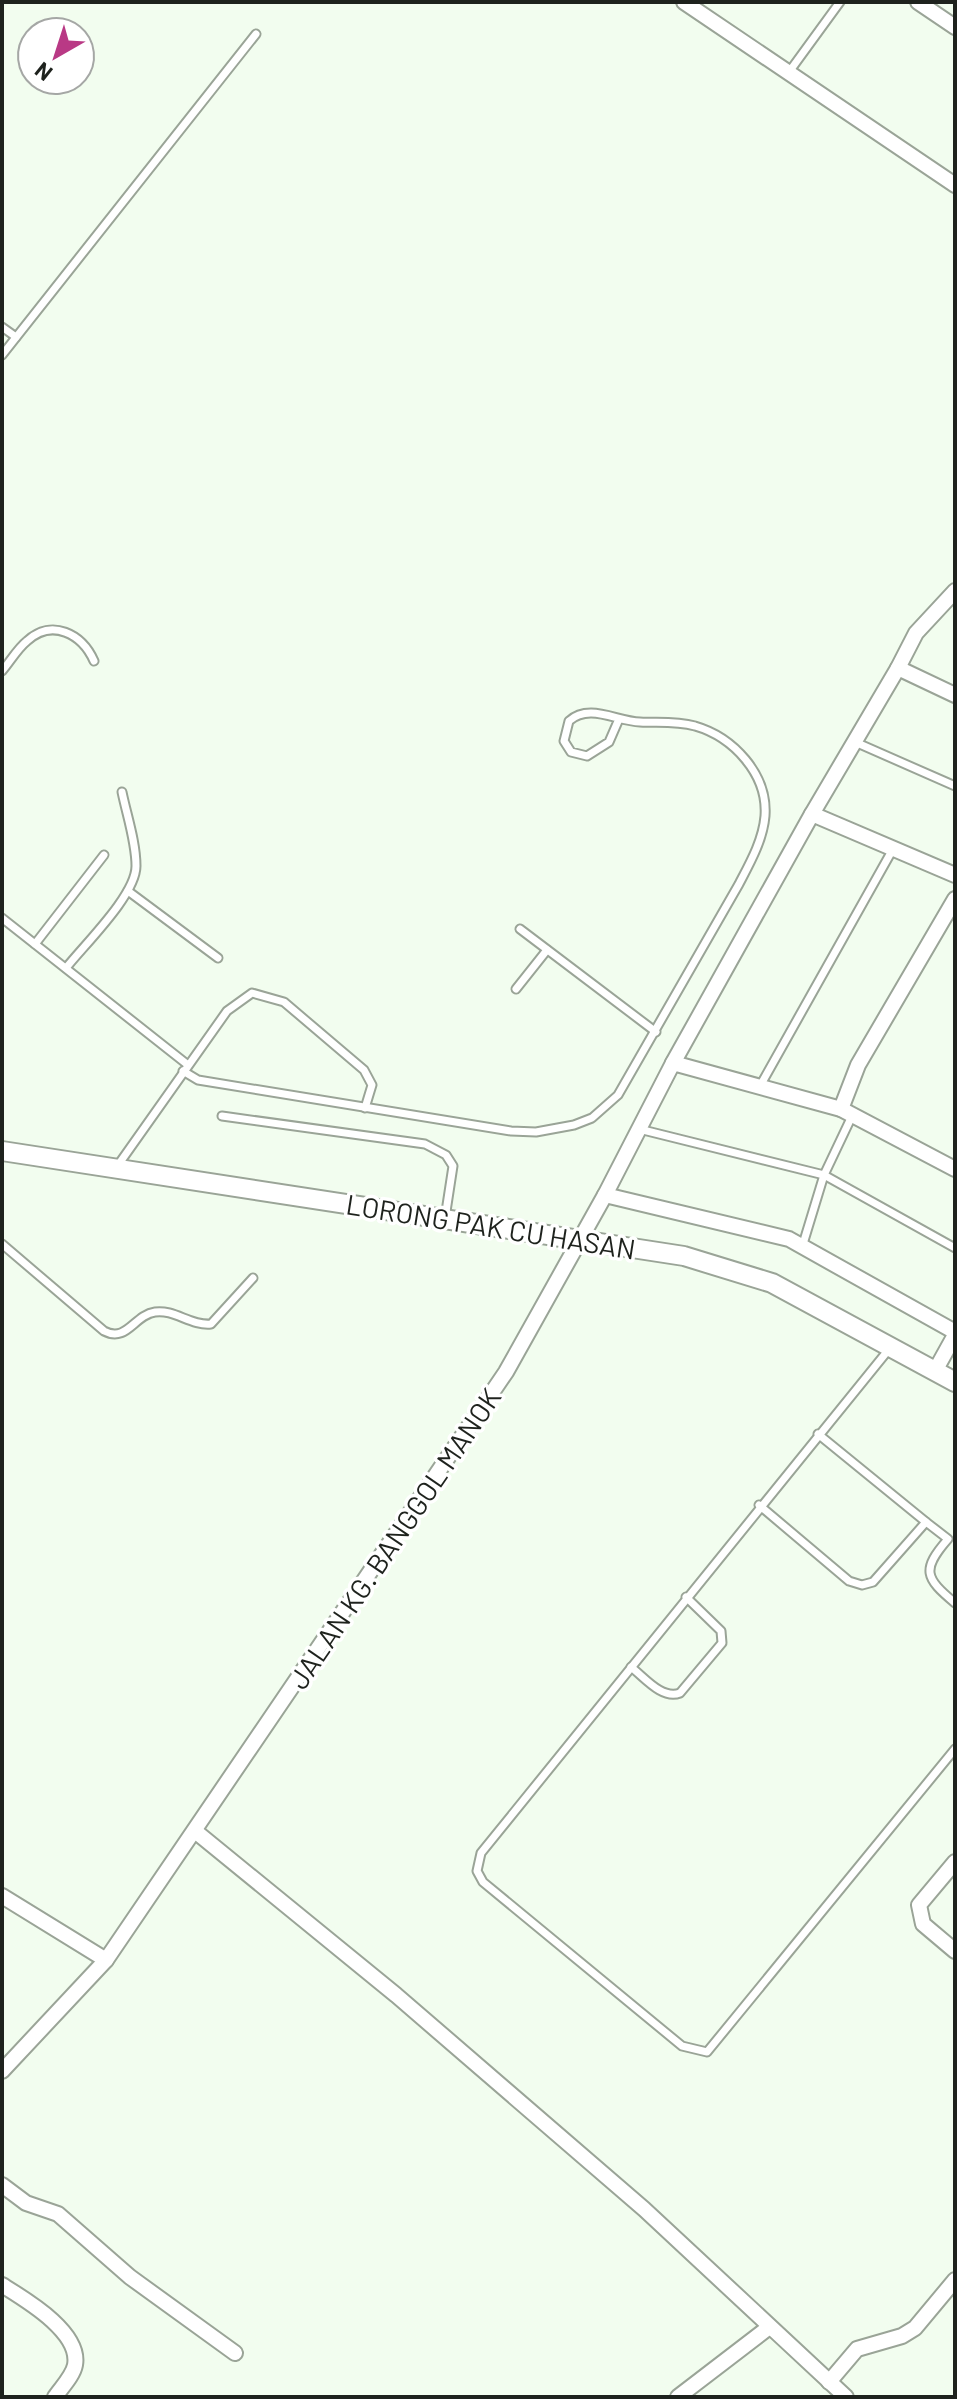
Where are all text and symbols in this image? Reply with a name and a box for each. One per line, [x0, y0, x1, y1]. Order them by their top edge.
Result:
north arrow [16, 16, 96, 96]
text: N [29, 58, 57, 87]
street label: LORONG PAK CU HASAN [344, 1186, 638, 1266]
street label: JALAN KG. BANGGOL MANOK [281, 1381, 507, 1695]

